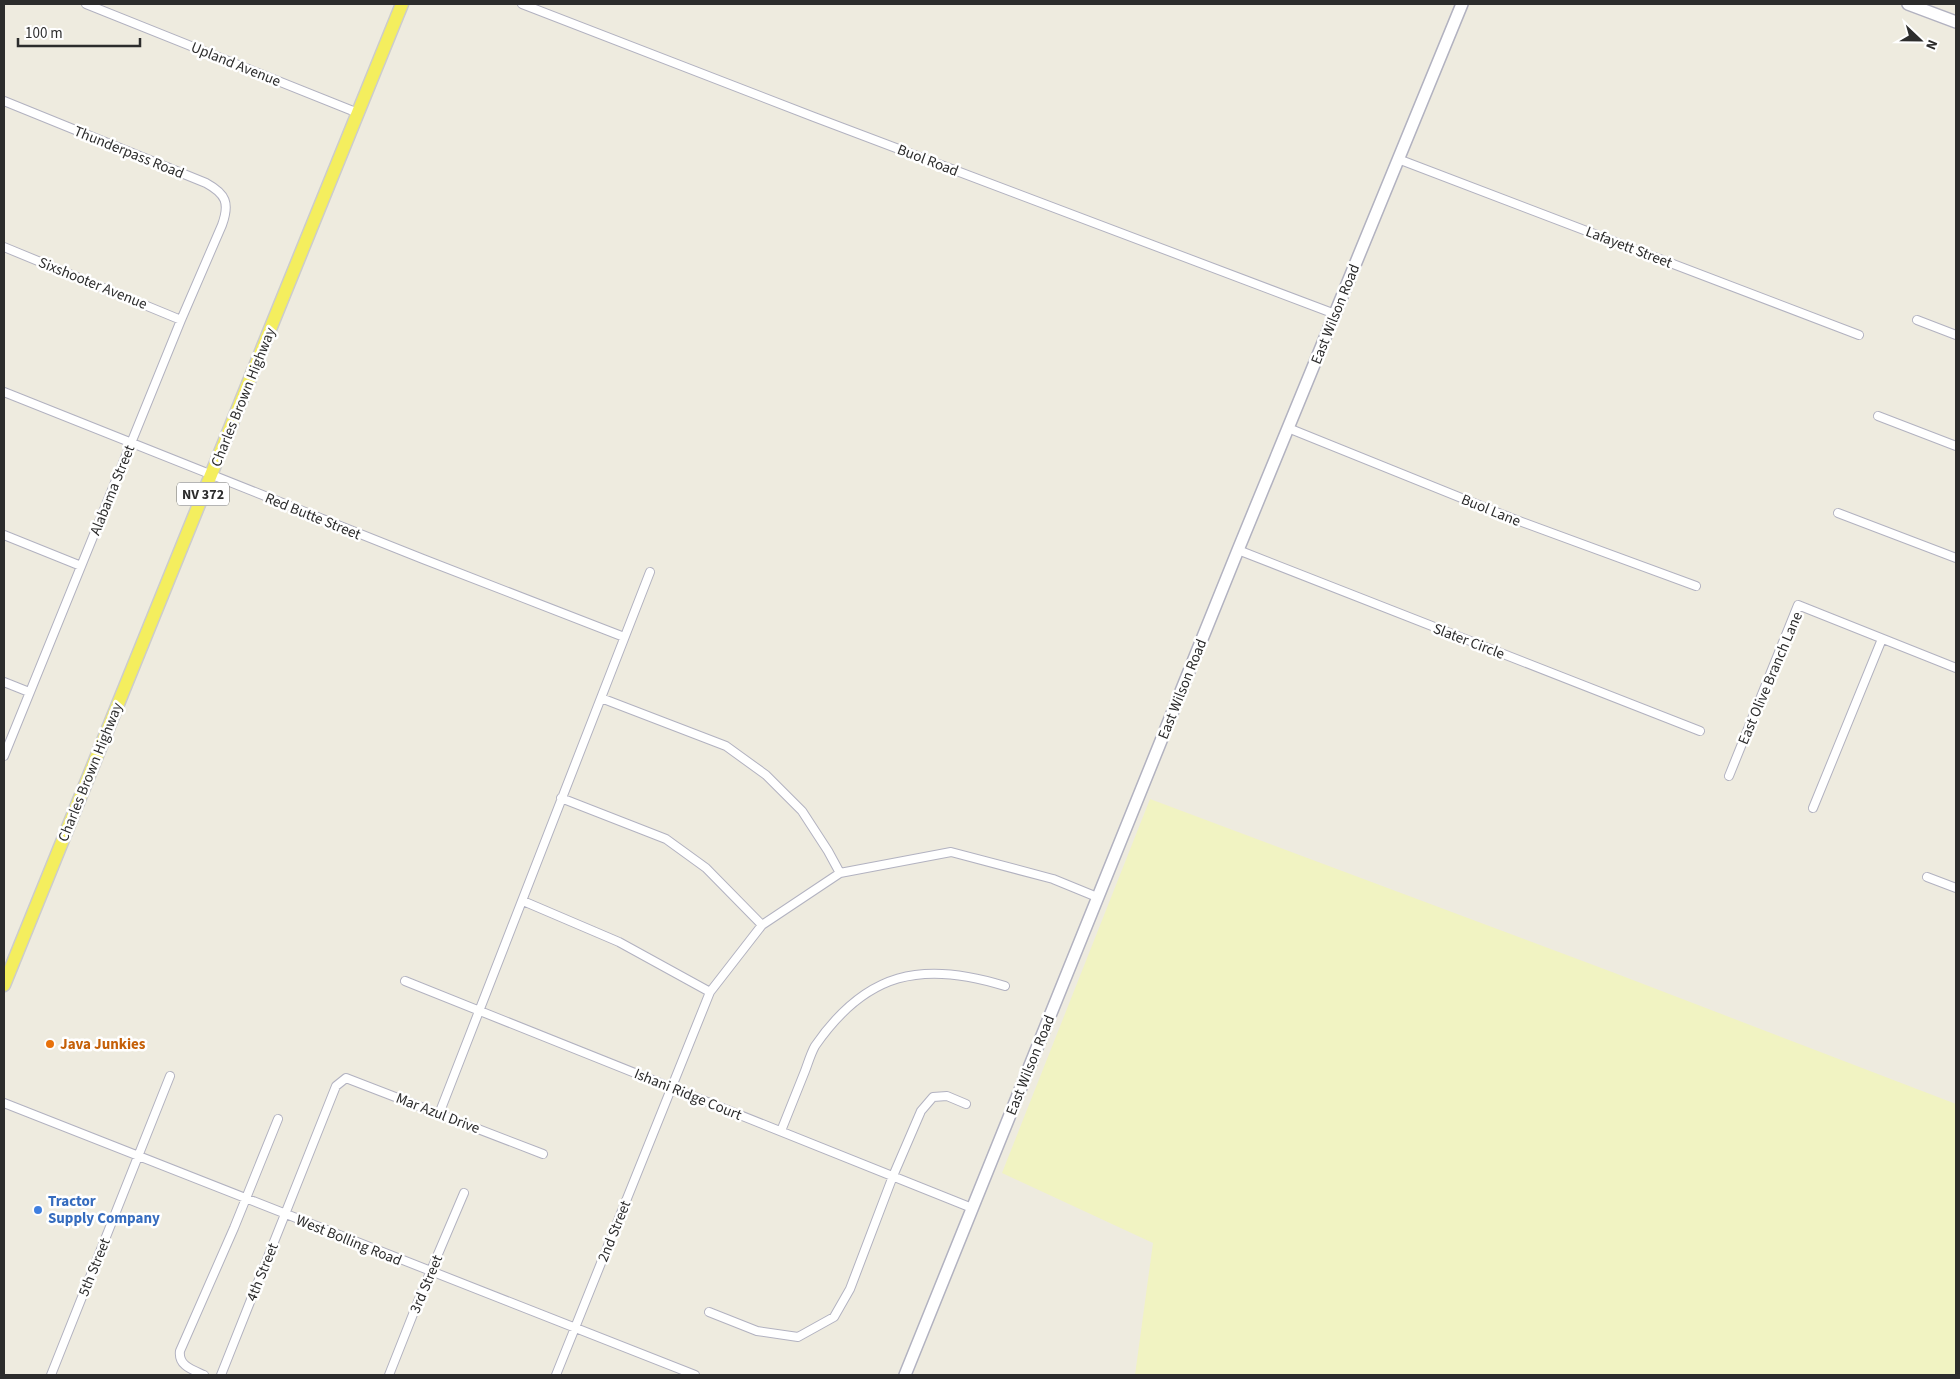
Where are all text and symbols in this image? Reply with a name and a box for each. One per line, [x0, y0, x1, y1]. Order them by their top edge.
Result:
scale bar [18, 15, 140, 47]
north arrow [1895, 15, 1945, 65]
text: 100 m [25, 23, 63, 44]
text: N [1920, 36, 1942, 53]
street label: Upland Avenue [188, 37, 284, 92]
street label: Thunderpass Road [71, 121, 187, 184]
street label: Buol Road [894, 139, 962, 182]
street label: Lafayett Street [1583, 221, 1675, 274]
street label: Sixshooter Avenue [35, 252, 150, 315]
street label: East Wilson Road [1306, 261, 1365, 368]
street label: Charles Brown Highway [206, 324, 281, 470]
street label: Alabama Street [85, 442, 140, 539]
road number: NV 372 [177, 482, 229, 506]
street label: Red Butte Street [262, 488, 364, 545]
street label: Buol Lane [1458, 489, 1524, 532]
street label: East Olive Branch Lane [1733, 609, 1808, 748]
street label: Slater Circle [1430, 618, 1508, 665]
street label: East Wilson Road [1153, 636, 1212, 743]
street label: Charles Brown Highway [53, 699, 128, 845]
street label: East Wilson Road [1001, 1012, 1060, 1119]
place label: Java Junkies [60, 1034, 146, 1055]
marker: Java Junkies [44, 1038, 56, 1050]
street label: Ishani Ridge Court [631, 1063, 745, 1126]
street label: Mar Azul Drive [393, 1088, 483, 1139]
place label: Tractor Supply Company [48, 1191, 160, 1229]
street label: 2nd Street [593, 1197, 636, 1265]
marker: Tractor Supply Company [32, 1204, 44, 1216]
street label: West Bolling Road [293, 1210, 405, 1271]
street label: 5th Street [73, 1235, 116, 1300]
street label: 4th Street [241, 1240, 284, 1305]
street label: 3rd Street [405, 1252, 448, 1317]

